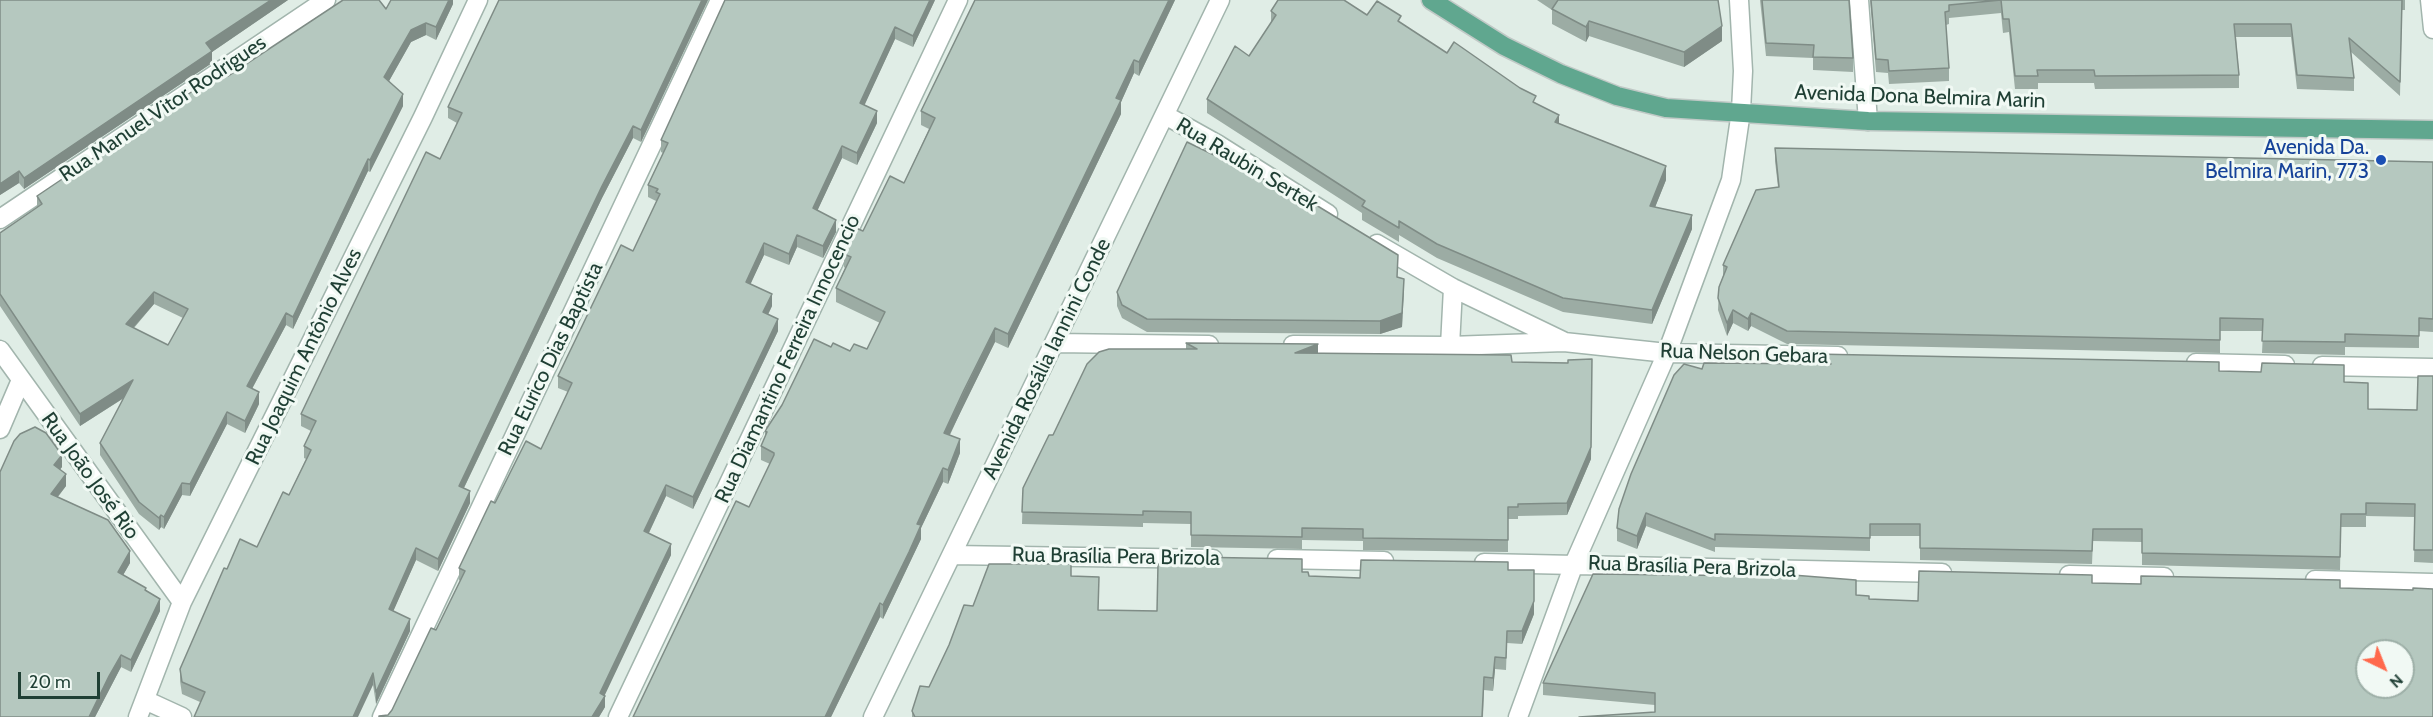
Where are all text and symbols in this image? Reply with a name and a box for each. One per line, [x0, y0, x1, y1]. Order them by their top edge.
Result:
street label: Rua Manuel Vitor Rodrigues [55, 30, 271, 188]
street label: Avenida Dona Belmira Marin [1794, 80, 2046, 114]
street label: Rua Raubin Sertek [1171, 113, 1323, 217]
place label: Avenida Da. Belmira Marin, 773 [2205, 135, 2369, 185]
marker: Avenida Da. Belmira Marin, 773 [2374, 153, 2388, 167]
street label: Rua Diamantino Ferreira Innocencio [710, 211, 866, 507]
street label: Avenida Rosália Iannini Conde [978, 234, 1116, 484]
street label: Rua Joaquim Antônio Alves [241, 245, 367, 469]
street label: Rua Eurico Dias Baptista [493, 258, 609, 460]
street label: Rua Nelson Gebara [1660, 338, 1828, 370]
street label: Rua João José Rio [36, 408, 144, 544]
street label: Rua Brasília Pera Brizola [1012, 543, 1220, 571]
street label: Rua Brasília Pera Brizola [1588, 551, 1796, 583]
north arrow [2355, 639, 2415, 699]
scale bar [21, 660, 104, 698]
text: N [2386, 670, 2407, 692]
text: 20 m [29, 671, 71, 693]

